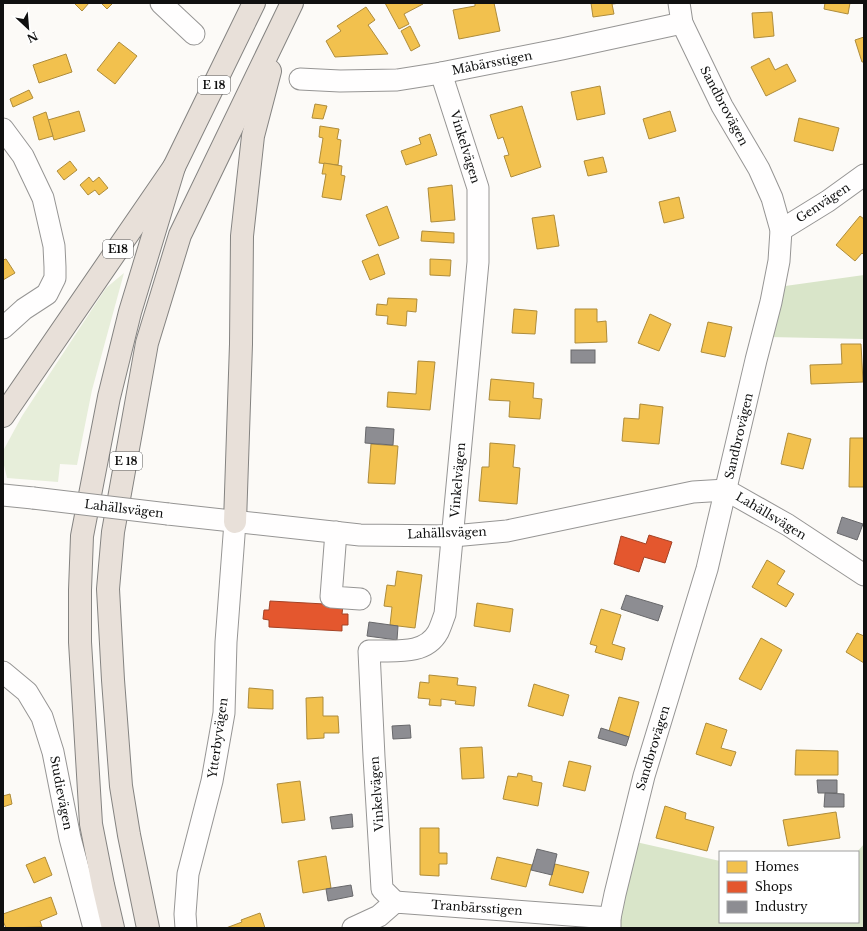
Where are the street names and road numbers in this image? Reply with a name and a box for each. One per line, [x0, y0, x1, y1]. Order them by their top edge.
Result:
street label: Måbärsstigen [450, 47, 533, 78]
street label: Sandbrovägen [697, 63, 752, 148]
road number: E 18 [198, 76, 230, 94]
street label: Vinkelvägen [447, 108, 484, 185]
street label: Genvägen [793, 180, 853, 226]
road number: E18 [103, 240, 133, 258]
street label: Sandbrovägen [721, 391, 756, 480]
street label: Vinkelvägen [447, 442, 468, 519]
road number: E 18 [110, 452, 142, 470]
street label: Lahällsvägen [733, 489, 809, 542]
street label: Lahällsvägen [84, 496, 164, 521]
street label: Lahällsvägen [407, 524, 487, 541]
street label: Ytterbyvägen [204, 697, 231, 780]
street label: Sandbrovägen [632, 704, 673, 792]
street label: Studievägen [47, 755, 76, 831]
street label: Vinkelvägen [366, 756, 387, 833]
street label: Tranbärsstigen [431, 897, 523, 918]

